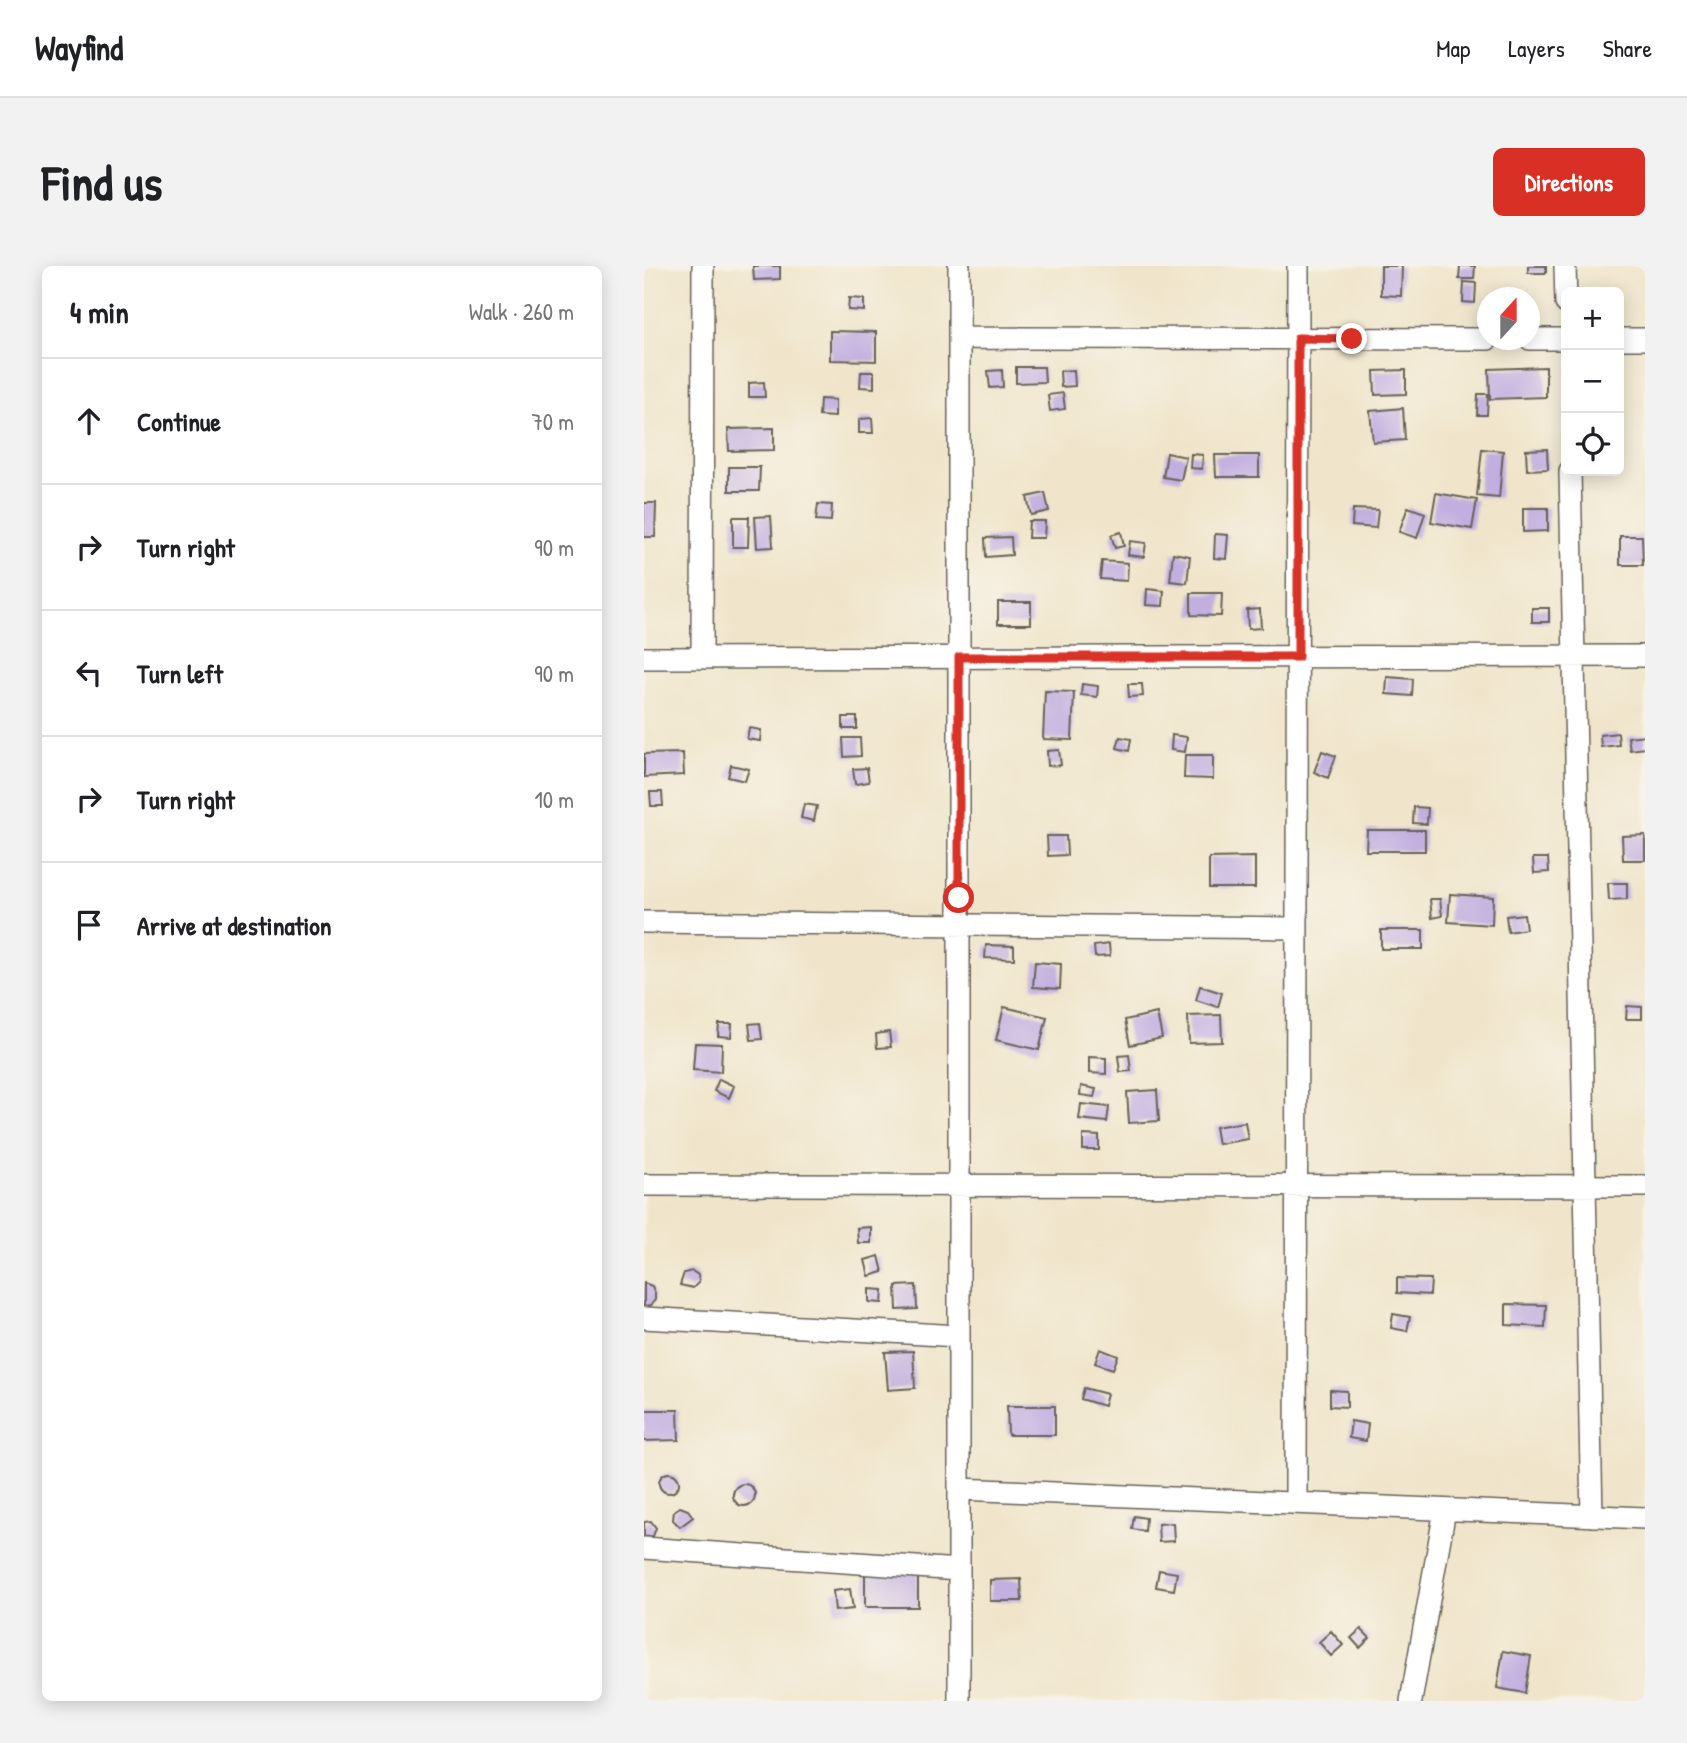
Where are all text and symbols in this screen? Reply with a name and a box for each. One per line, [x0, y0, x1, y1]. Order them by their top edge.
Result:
text: Wayfind [35, 26, 123, 70]
text: Map [1436, 32, 1470, 64]
text: Layers [1508, 32, 1565, 64]
text: Share [1603, 32, 1652, 64]
button: Directions [1493, 148, 1645, 216]
text: Find us [42, 149, 162, 215]
north arrow [1477, 287, 1540, 350]
map controls [1561, 287, 1624, 476]
button: + [1561, 287, 1624, 350]
text: 4 min [70, 292, 129, 332]
text: Walk · 260 m [469, 296, 574, 327]
route end [1336, 323, 1367, 354]
button: − [1561, 350, 1624, 413]
icon: ahead [70, 402, 108, 440]
text: Continue [137, 404, 221, 439]
text: 70 m [531, 406, 574, 437]
button: locate [1561, 413, 1624, 476]
icon: right [70, 528, 108, 566]
text: Turn right [137, 530, 235, 565]
text: 90 m [534, 532, 574, 563]
icon: left [70, 654, 108, 692]
text: Turn left [137, 656, 223, 691]
text: 90 m [534, 658, 574, 689]
icon: right [70, 780, 108, 818]
text: Turn right [137, 782, 235, 817]
text: 10 m [534, 784, 574, 815]
route start [943, 882, 974, 913]
icon: arrive [70, 906, 108, 944]
text: Arrive at destination [137, 908, 332, 943]

